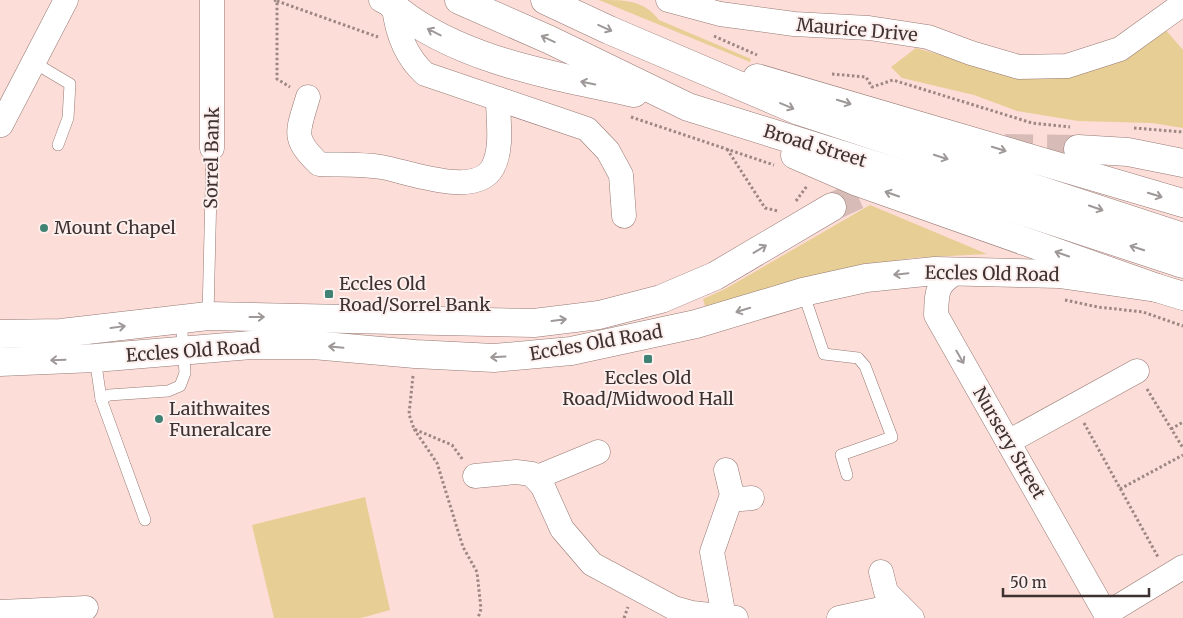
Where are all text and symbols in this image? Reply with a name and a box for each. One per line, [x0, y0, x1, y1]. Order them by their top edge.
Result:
street label: Maurice Drive [795, 13, 919, 46]
one-way arrow [597, 24, 612, 34]
one-way arrow [427, 27, 442, 36]
one-way arrow [541, 34, 556, 44]
one-way arrow [580, 78, 596, 87]
one-way arrow [835, 98, 851, 108]
one-way arrow [779, 101, 794, 111]
street label: Sorrel Bank [199, 106, 224, 209]
street label: Broad Street [761, 119, 870, 172]
one-way arrow [991, 144, 1007, 154]
one-way arrow [933, 152, 949, 162]
one-way arrow [884, 189, 900, 198]
one-way arrow [1147, 191, 1163, 201]
one-way arrow [1087, 203, 1103, 213]
place label: Mount Chapel [54, 216, 176, 239]
marker: Mount Chapel [38, 222, 50, 234]
one-way arrow [1129, 243, 1145, 253]
one-way arrow [752, 244, 766, 254]
one-way arrow [1054, 249, 1070, 258]
street label: Eccles Old Road [924, 261, 1060, 286]
one-way arrow [893, 269, 909, 279]
place label: Eccles Old Road/Sorrel Bank [339, 272, 491, 316]
marker: Eccles Old Road/Sorrel Bank [323, 288, 335, 300]
one-way arrow [735, 306, 751, 316]
one-way arrow [248, 312, 265, 322]
one-way arrow [551, 315, 567, 325]
street label: Eccles Old Road [528, 319, 664, 366]
one-way arrow [110, 322, 126, 332]
street label: Eccles Old Road [125, 334, 261, 367]
one-way arrow [328, 342, 344, 352]
one-way arrow [955, 350, 965, 364]
one-way arrow [490, 352, 506, 361]
marker: Eccles Old Road/Midwood Hall [642, 353, 654, 365]
one-way arrow [50, 355, 66, 364]
place label: Eccles Old Road/Midwood Hall [562, 366, 734, 410]
street label: Nursery Street [968, 383, 1051, 503]
place label: Laithwaites Funeralcare [169, 397, 271, 441]
marker: Laithwaites Funeralcare [153, 413, 165, 425]
scale bar [1003, 566, 1149, 598]
text: 50 m [1010, 573, 1047, 592]

